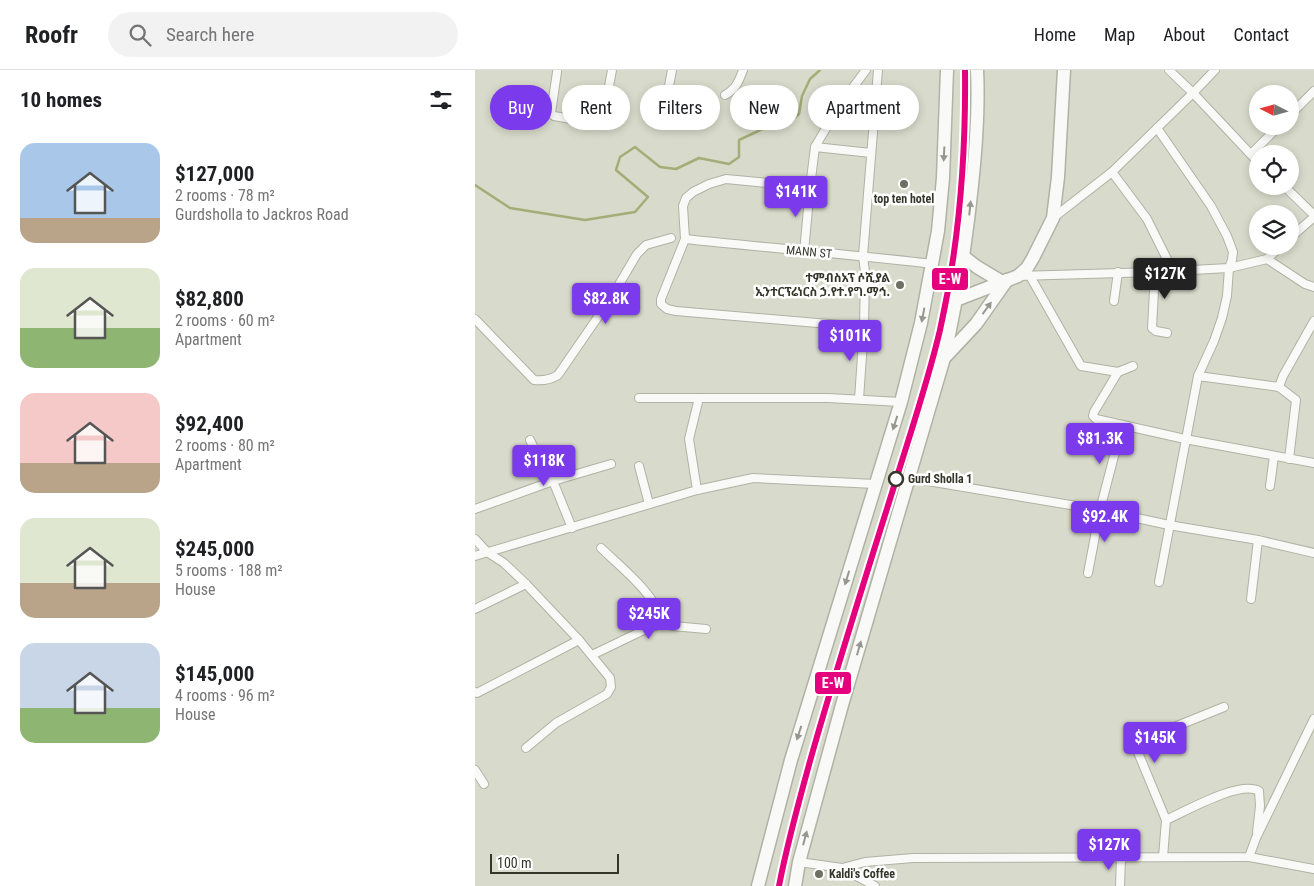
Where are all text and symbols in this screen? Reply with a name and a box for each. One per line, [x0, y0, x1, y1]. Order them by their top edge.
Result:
search box [108, 12, 458, 57]
text: Roofr [25, 21, 78, 49]
icon: search [126, 21, 154, 49]
text: Search here [166, 23, 254, 46]
text: Home [1034, 24, 1076, 45]
text: Map [1104, 24, 1135, 45]
text: About [1163, 24, 1205, 45]
text: Contact [1233, 24, 1289, 45]
chip: Buy [490, 85, 552, 130]
chip: Rent [562, 85, 630, 130]
chip: Filters [640, 85, 720, 130]
chip: New [730, 85, 798, 130]
chip: Apartment [808, 85, 919, 130]
north arrow [1249, 85, 1299, 135]
map controls [1249, 85, 1299, 255]
icon: filters [427, 86, 455, 114]
text: 10 homes [20, 88, 102, 112]
button: locate [1249, 145, 1299, 195]
one-way arrow [940, 146, 948, 162]
text: $127,000 [175, 162, 254, 186]
icon: home [60, 163, 120, 223]
pin: $141K [761, 176, 831, 218]
marker: top ten hotel [898, 178, 910, 190]
text: $141K [775, 182, 817, 201]
text: 2 rooms · 78 m² [175, 186, 275, 205]
place label: top ten hotel [874, 192, 934, 206]
one-way arrow [966, 200, 974, 216]
text: Gurdsholla to Jackros Road [175, 205, 349, 224]
button: layers [1249, 205, 1299, 255]
street label: MANN ST [785, 243, 833, 261]
pin: $127K [1130, 258, 1200, 300]
text: $127K [1144, 264, 1186, 283]
line badge: E-W [931, 267, 969, 291]
place label: ተምብስአፕ ሶሺያል ኢንተርፕሬነርስ ኃ.የተ.የግ.ማኅ. [755, 271, 890, 299]
text: E-W [939, 271, 962, 287]
marker: ተምብስአፕ ሶሺያል ኢንተርፕሬነርስ ኃ.የተ.የግ.ማኅ. [894, 279, 906, 291]
pin: $82.8K [565, 282, 647, 325]
text: $82,800 [175, 287, 244, 311]
icon: home [60, 288, 120, 348]
text: $82.8K [583, 289, 629, 308]
one-way arrow [982, 301, 992, 315]
one-way arrow [918, 307, 926, 323]
text: 2 rooms · 60 m² [175, 311, 275, 330]
pin: $101K [815, 320, 885, 362]
text: $101K [829, 326, 871, 345]
text: Apartment [175, 330, 242, 349]
text: $92,400 [175, 412, 244, 436]
icon: home [60, 413, 120, 473]
one-way arrow [890, 415, 898, 430]
pin: $81.3K [1059, 422, 1141, 465]
text: $81.3K [1077, 429, 1123, 448]
text: 2 rooms · 80 m² [175, 436, 275, 455]
pin: $118K [509, 444, 579, 487]
text: $118K [523, 451, 565, 470]
text: Apartment [175, 455, 242, 474]
marker: Gurd Sholla 1 [888, 471, 904, 487]
place label: Gurd Sholla 1 [908, 472, 972, 486]
pin: $92.4K [1064, 500, 1146, 543]
text: $92.4K [1082, 507, 1128, 526]
text: $245,000 [175, 537, 254, 561]
icon: home [60, 538, 120, 598]
text: 5 rooms · 188 m² [175, 561, 283, 580]
one-way arrow [842, 570, 850, 585]
text: House [175, 580, 215, 599]
pin: $245K [614, 598, 684, 640]
text: $245K [628, 604, 670, 623]
one-way arrow [855, 641, 863, 656]
text: $145,000 [175, 662, 254, 686]
icon: home [60, 663, 120, 723]
line badge: E-W [814, 671, 852, 695]
text: E-W [822, 675, 845, 691]
text: 4 rooms · 96 m² [175, 686, 275, 705]
text: House [175, 705, 215, 724]
pin: $145K [1120, 722, 1190, 764]
one-way arrow [795, 726, 803, 741]
text: $145K [1134, 728, 1176, 747]
pin: $127K [1074, 828, 1144, 871]
one-way arrow [801, 831, 809, 846]
text: $127K [1088, 835, 1130, 854]
scale bar [490, 851, 619, 874]
text: 100 m [497, 855, 532, 871]
place label: Kaldi's Coffee [829, 867, 895, 881]
marker: Kaldi's Coffee [813, 868, 825, 880]

